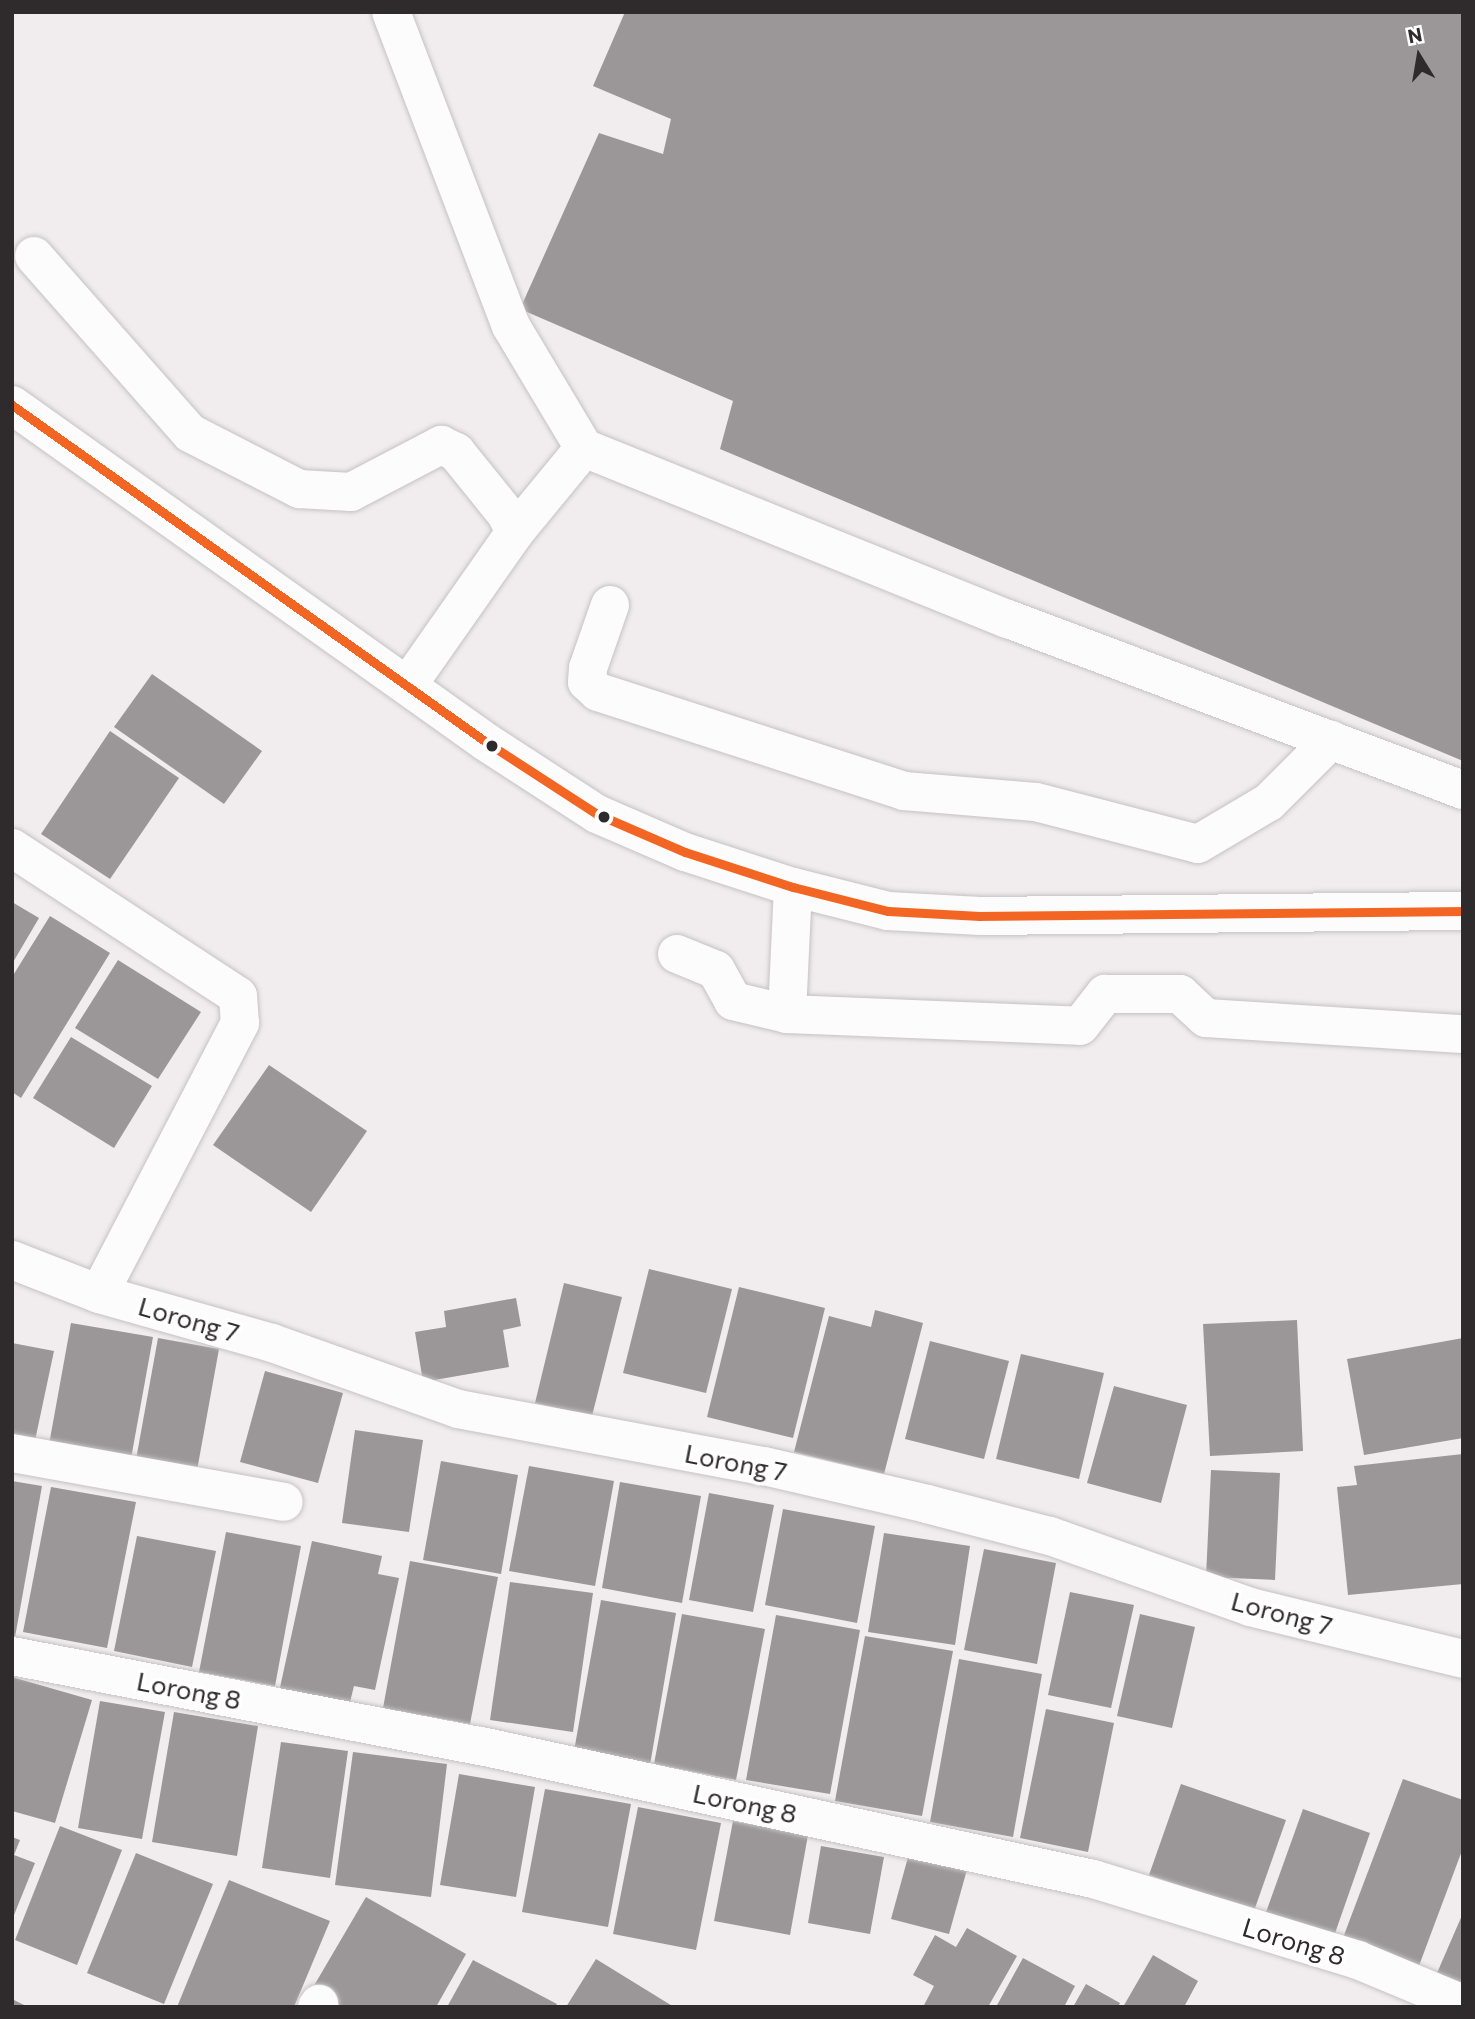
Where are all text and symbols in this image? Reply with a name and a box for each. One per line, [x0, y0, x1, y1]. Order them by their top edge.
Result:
north arrow [1384, 21, 1454, 91]
text: N [1406, 22, 1424, 48]
unlabelled marker [485, 739, 499, 753]
unlabelled marker [597, 810, 611, 824]
street label: Lorong 7 [135, 1290, 243, 1348]
street label: Lorong 7 [682, 1437, 790, 1487]
street label: Lorong 7 [1228, 1585, 1336, 1641]
street label: Lorong 8 [134, 1665, 244, 1715]
street label: Lorong 8 [690, 1777, 800, 1829]
street label: Lorong 8 [1239, 1911, 1349, 1971]

